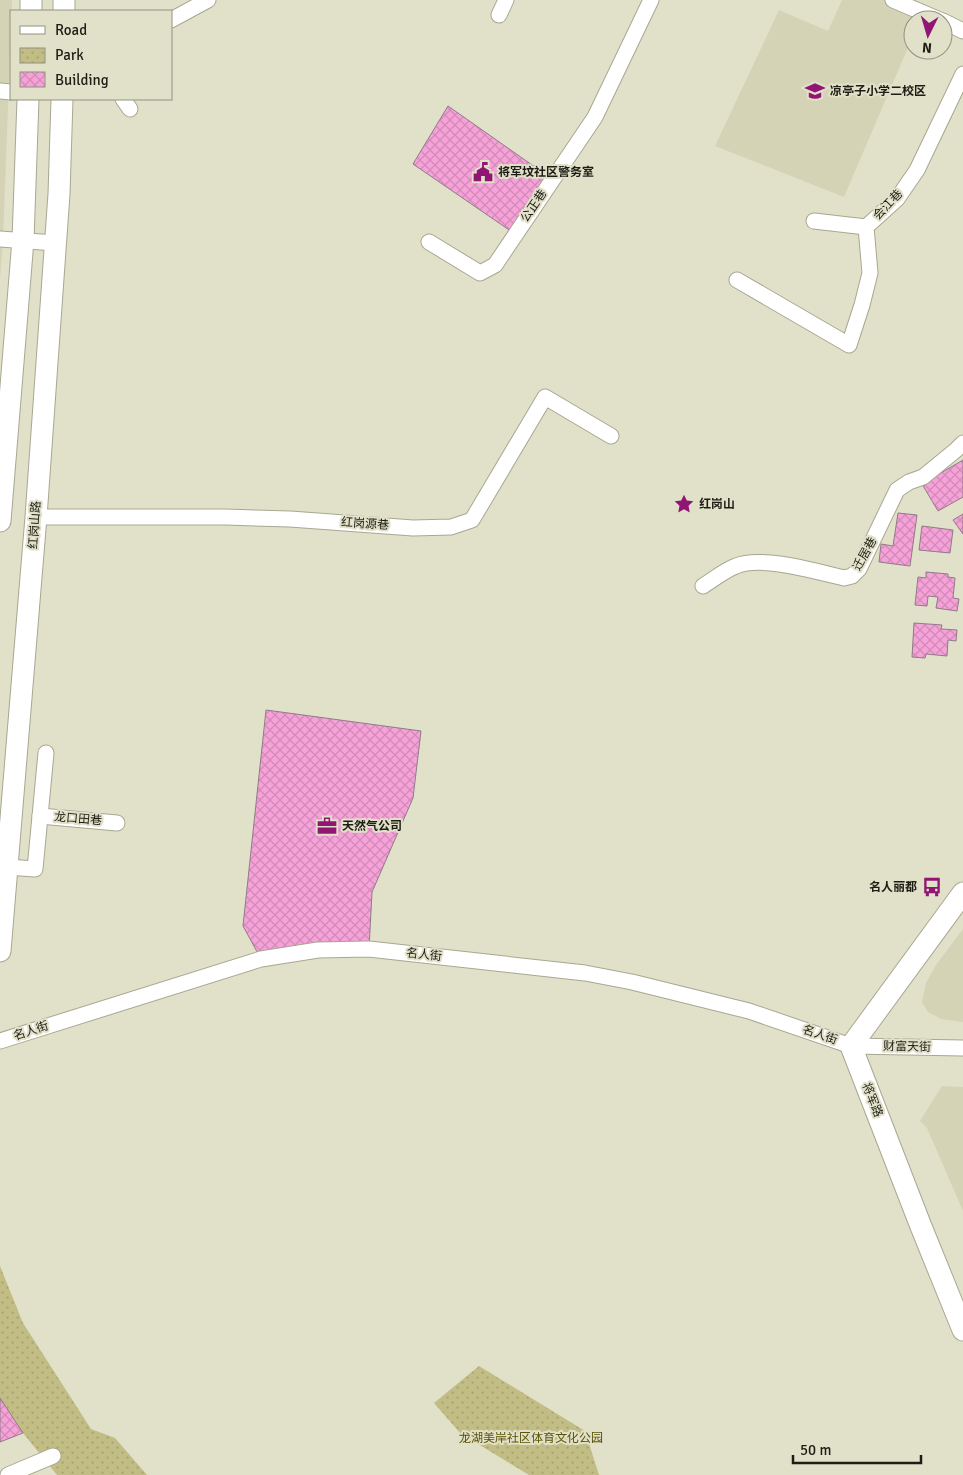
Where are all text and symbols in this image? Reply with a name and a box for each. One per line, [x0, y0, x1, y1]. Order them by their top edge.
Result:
legend [10, 10, 172, 100]
north arrow [903, 10, 953, 60]
text: Road [55, 21, 87, 39]
text: N [921, 39, 933, 56]
text: Park [55, 46, 84, 64]
text: Building [55, 71, 109, 89]
school or university icon: 凉亭子小学二校区 [804, 80, 826, 102]
place label: 凉亭子小学二校区 [830, 84, 926, 99]
public building icon: 将军坟社区警务室 [472, 161, 494, 183]
place label: 将军坟社区警务室 [498, 165, 594, 180]
street label: 公正巷 [518, 187, 550, 225]
street label: 会江巷 [870, 187, 906, 223]
place icon: 红岗山 [673, 493, 695, 515]
place label: 红岗山 [699, 497, 735, 512]
street label: 红岗山路 [26, 501, 44, 549]
street label: 红岗源巷 [341, 515, 389, 533]
street label: 迁居巷 [850, 535, 880, 573]
street label: 龙口田巷 [53, 809, 103, 829]
office icon: 天然气公司 [316, 815, 338, 837]
place label: 天然气公司 [342, 819, 402, 834]
bus stop icon: 名人丽都 [921, 876, 943, 898]
place label: 名人丽都 [869, 880, 917, 895]
street label: 名人街 [405, 946, 443, 964]
street label: 名人街 [12, 1018, 50, 1044]
street label: 名人街 [801, 1022, 839, 1048]
street label: 财富天街 [883, 1039, 931, 1055]
street label: 将军路 [859, 1081, 885, 1119]
park label: 龙湖美岸社区体育文化公园 [459, 1431, 603, 1446]
scale bar [793, 1432, 920, 1464]
text: 50 m [800, 1441, 831, 1459]

